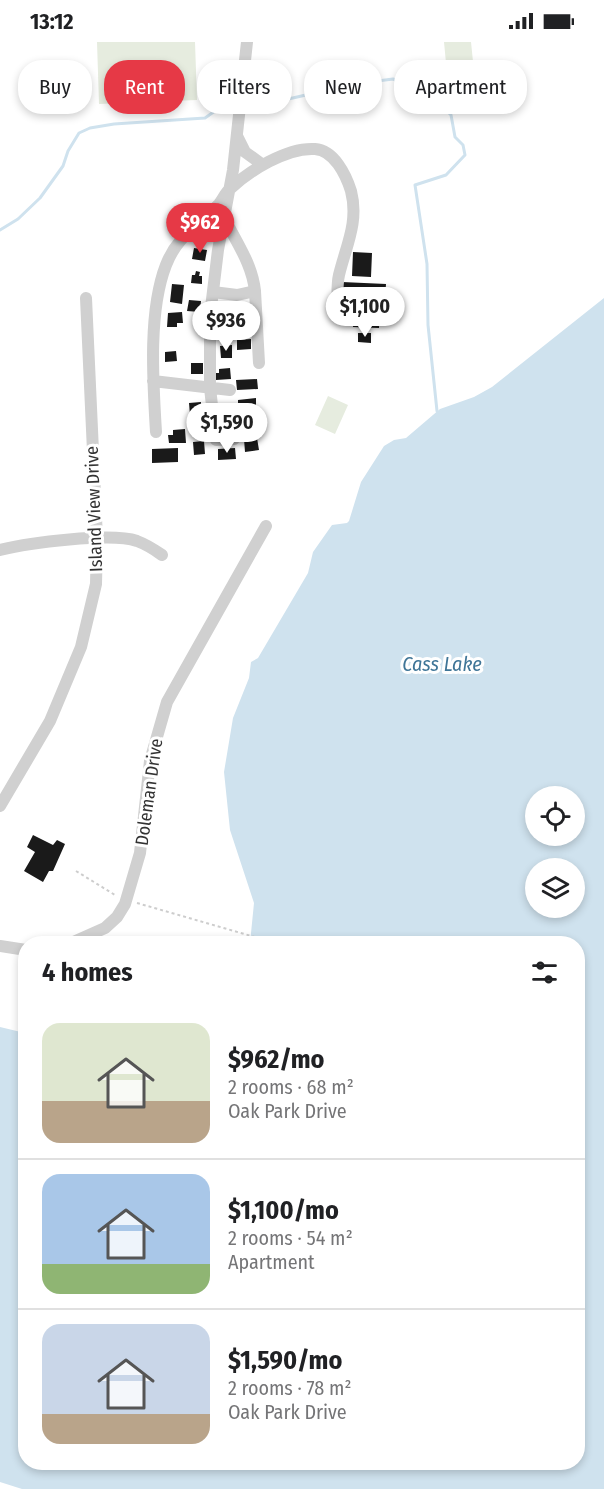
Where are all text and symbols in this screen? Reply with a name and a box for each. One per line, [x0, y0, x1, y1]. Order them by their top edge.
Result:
text: 13:12 [30, 8, 74, 35]
chip: Buy [18, 60, 92, 114]
chip: Rent [104, 60, 185, 114]
chip: Filters [197, 60, 292, 114]
chip: New [304, 60, 382, 114]
chip: Apartment [394, 60, 527, 114]
pin: $962 [164, 203, 236, 254]
text: $962 [180, 210, 220, 234]
pin: $1,100 [316, 287, 414, 338]
text: $1,100 [340, 294, 390, 318]
pin: $936 [190, 301, 262, 352]
text: $936 [206, 308, 246, 332]
pin: $1,590 [178, 403, 276, 454]
text: $1,590 [200, 410, 254, 434]
street label: Island View Drive [81, 446, 107, 572]
water label: Cass Lake [402, 652, 482, 676]
street label: Doleman Drive [131, 737, 167, 847]
map controls [525, 786, 585, 918]
button: locate [525, 786, 585, 846]
button: layers [525, 858, 585, 918]
icon: filters [528, 956, 561, 989]
text: 4 homes [42, 957, 133, 988]
text: $962/mo [228, 1044, 325, 1075]
icon: home [90, 1047, 162, 1119]
text: 2 rooms · 68 m² [228, 1075, 354, 1099]
text: Oak Park Drive [228, 1099, 347, 1123]
text: $1,100/mo [228, 1195, 339, 1226]
icon: home [90, 1198, 162, 1270]
text: 2 rooms · 54 m² [228, 1226, 353, 1250]
text: Apartment [228, 1250, 315, 1274]
text: $1,590/mo [228, 1345, 342, 1376]
icon: home [90, 1348, 162, 1420]
text: 2 rooms · 78 m² [228, 1376, 351, 1400]
text: Oak Park Drive [228, 1400, 347, 1424]

